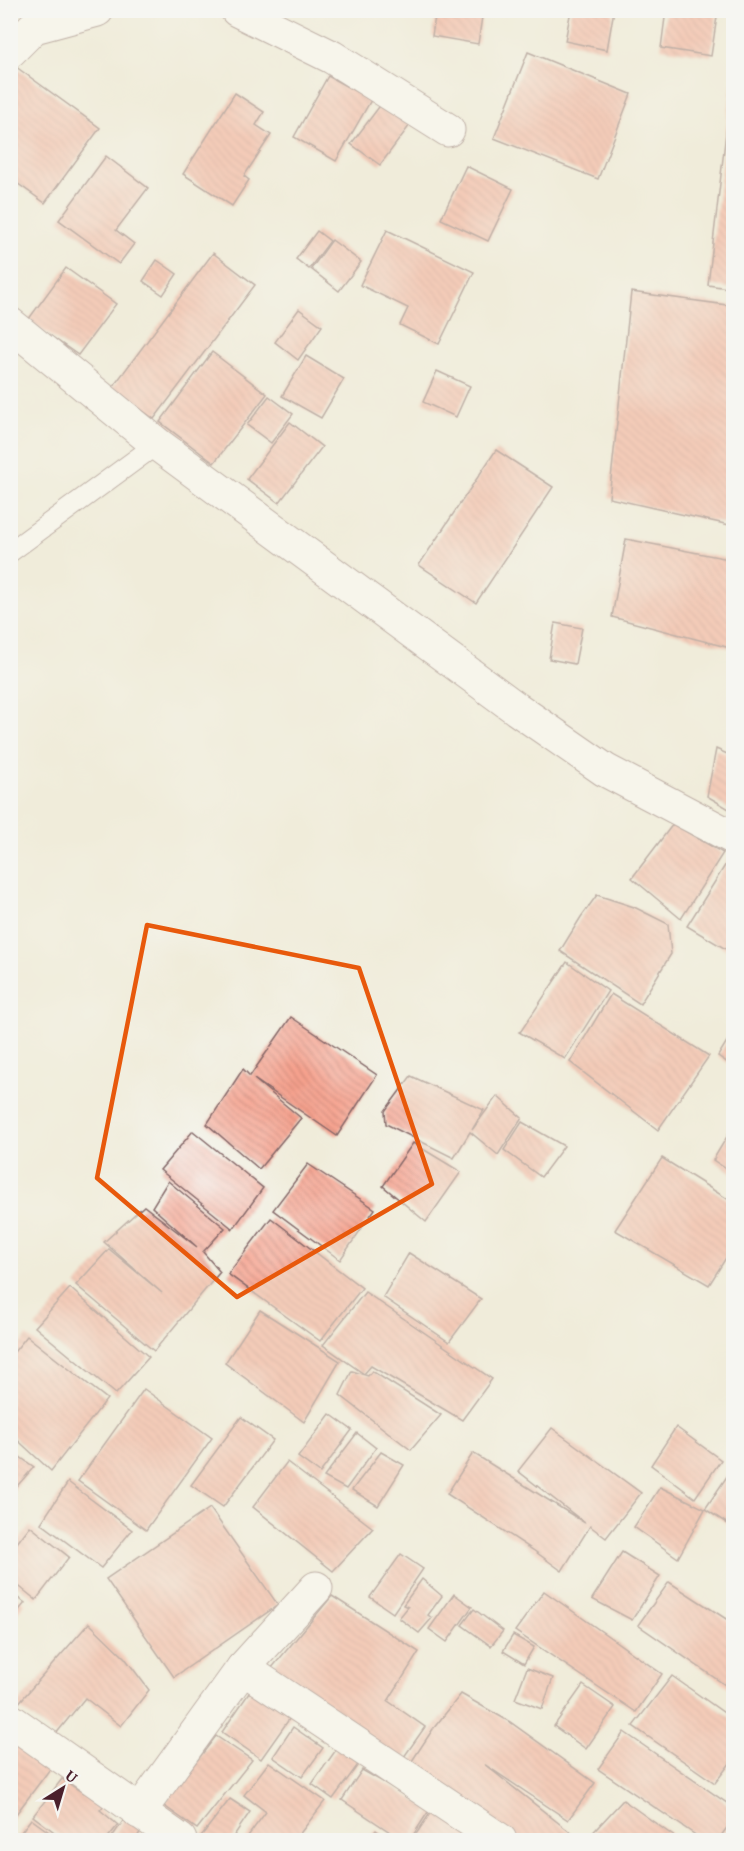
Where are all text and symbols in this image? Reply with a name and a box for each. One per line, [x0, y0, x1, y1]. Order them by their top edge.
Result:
north arrow [33, 1758, 93, 1818]
text: U [61, 1763, 84, 1789]

